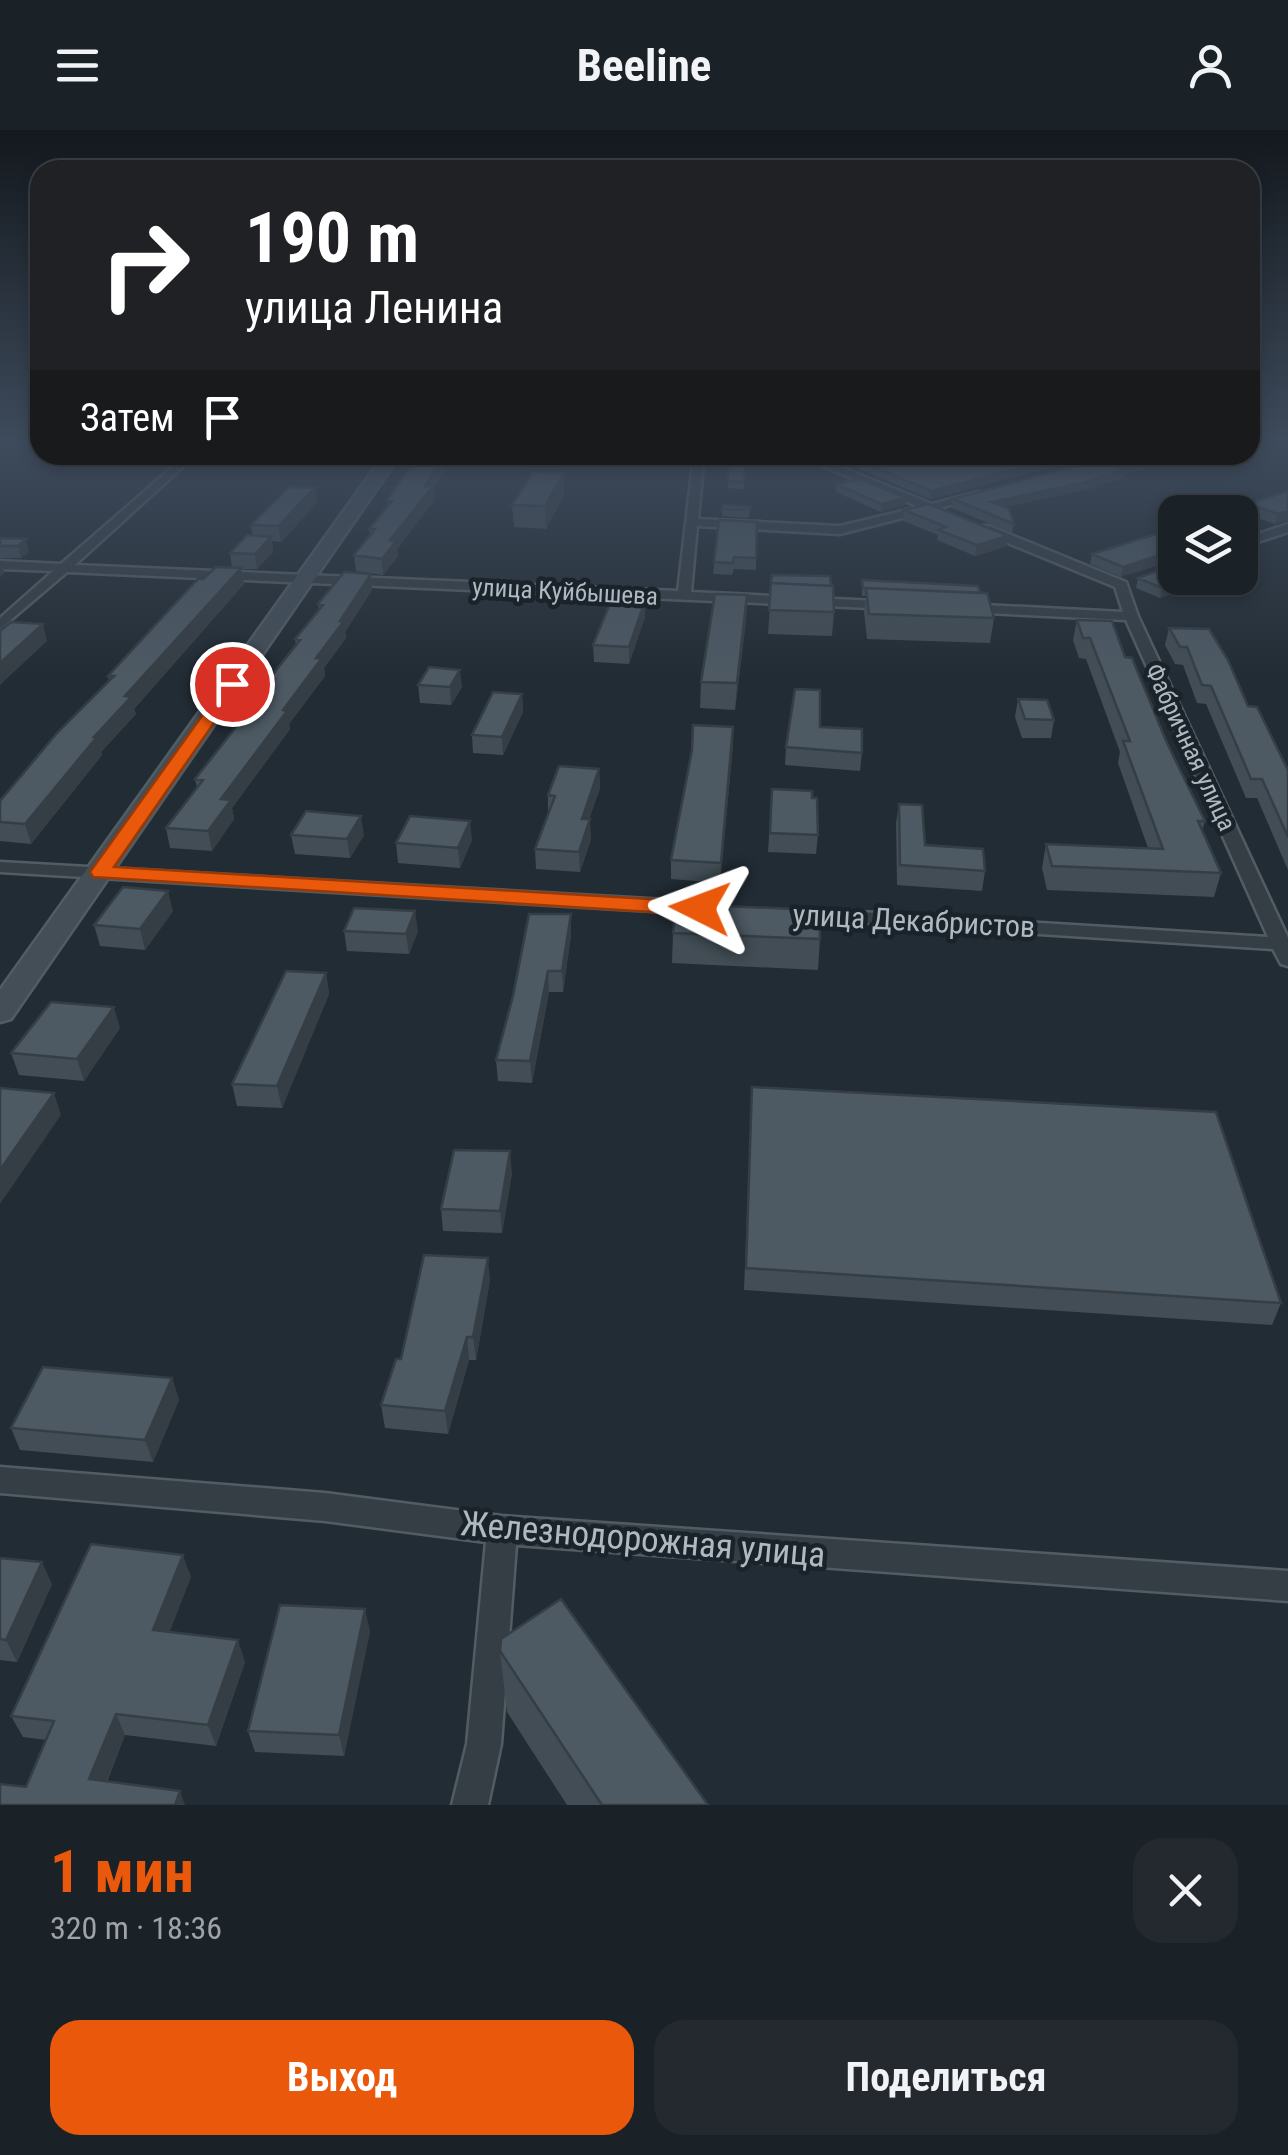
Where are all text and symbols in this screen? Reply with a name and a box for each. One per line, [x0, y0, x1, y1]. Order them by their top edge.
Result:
icon: menu [50, 38, 105, 93]
icon: person [1183, 38, 1238, 93]
text: Beeline [577, 39, 711, 92]
text: 190 m [245, 197, 419, 279]
icon: right [80, 200, 210, 330]
text: улица Ленина [245, 281, 503, 334]
icon: arrive [195, 390, 250, 445]
text: Затем [80, 396, 175, 440]
map controls [1158, 495, 1258, 595]
button: layers [1158, 495, 1258, 595]
street label: улица Куйбышева [471, 572, 659, 611]
pin [190, 642, 275, 727]
icon: arrive [205, 657, 260, 712]
street label: Фабричная улица [1139, 659, 1242, 835]
position arrow [648, 856, 752, 960]
street label: улица Декабристов [792, 897, 1036, 944]
street label: Железнодорожная улица [459, 1503, 827, 1576]
text: 1 мин [50, 1836, 194, 1907]
button: close [1133, 1838, 1238, 1943]
text: 320 m · 18:36 [50, 1909, 222, 1947]
button: Выход [50, 2020, 634, 2135]
button: Поделиться [654, 2020, 1238, 2135]

